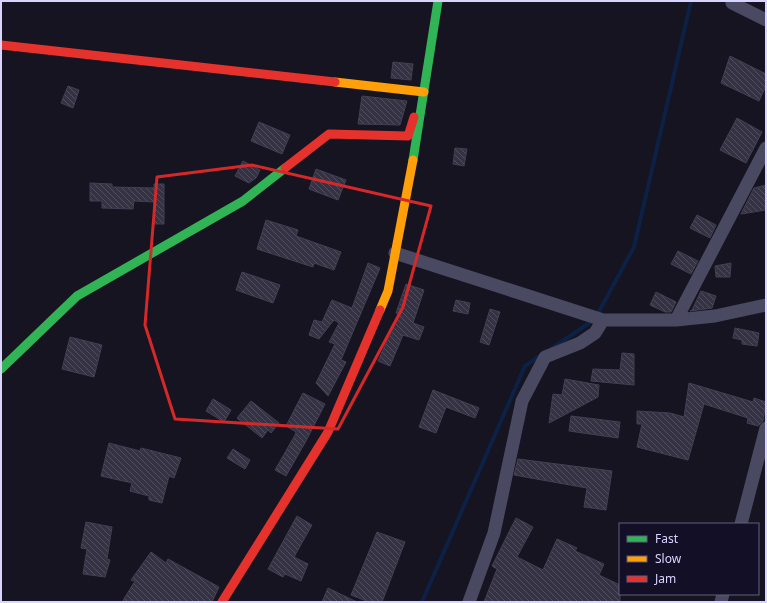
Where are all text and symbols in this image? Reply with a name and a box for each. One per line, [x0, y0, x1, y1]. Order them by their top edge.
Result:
legend [619, 523, 759, 595]
text: Fast [655, 530, 679, 547]
text: Slow [655, 550, 682, 567]
text: Jam [654, 570, 676, 587]

